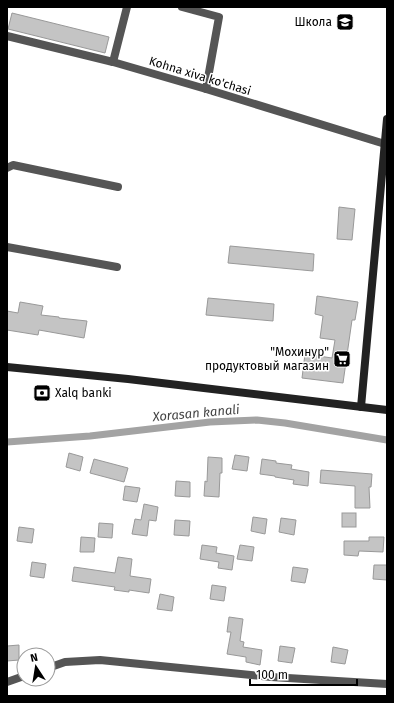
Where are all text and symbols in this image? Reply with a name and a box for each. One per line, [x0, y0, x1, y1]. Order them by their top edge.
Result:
school or university icon: Школа [335, 12, 355, 32]
place label: Школа [294, 15, 332, 29]
street label: Kohna xiva ko'chasi [147, 54, 253, 98]
place label: "Мохинур" продуктовый магазин [205, 345, 329, 373]
supermarket icon: "Мохинур" продуктовый магазин [332, 349, 352, 369]
bank icon: Xalq banki [32, 383, 52, 403]
place label: Xalq banki [55, 386, 112, 400]
water label: Xorasan kanali [151, 402, 241, 424]
north arrow [16, 647, 56, 687]
text: N [29, 651, 39, 665]
scale bar [250, 661, 357, 687]
text: 100 m [256, 668, 288, 682]

